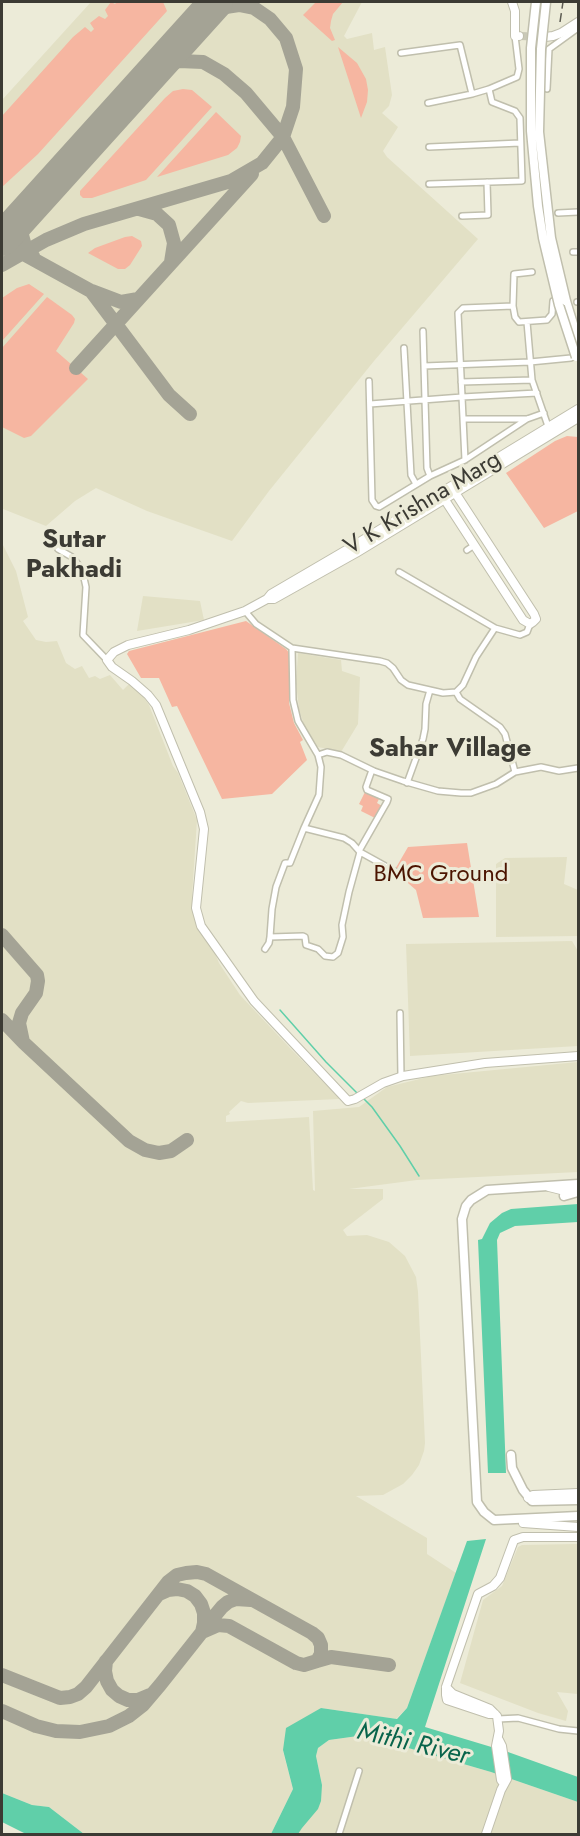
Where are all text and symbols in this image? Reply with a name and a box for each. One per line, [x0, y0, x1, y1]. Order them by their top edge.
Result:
street label: V K Krishna Marg [339, 446, 507, 562]
district label: Sutar Pakhadi [26, 525, 122, 586]
district label: Sahar Village [369, 734, 531, 766]
park label: BMC Ground [374, 861, 508, 889]
water label: Mithi River [354, 1717, 472, 1773]

